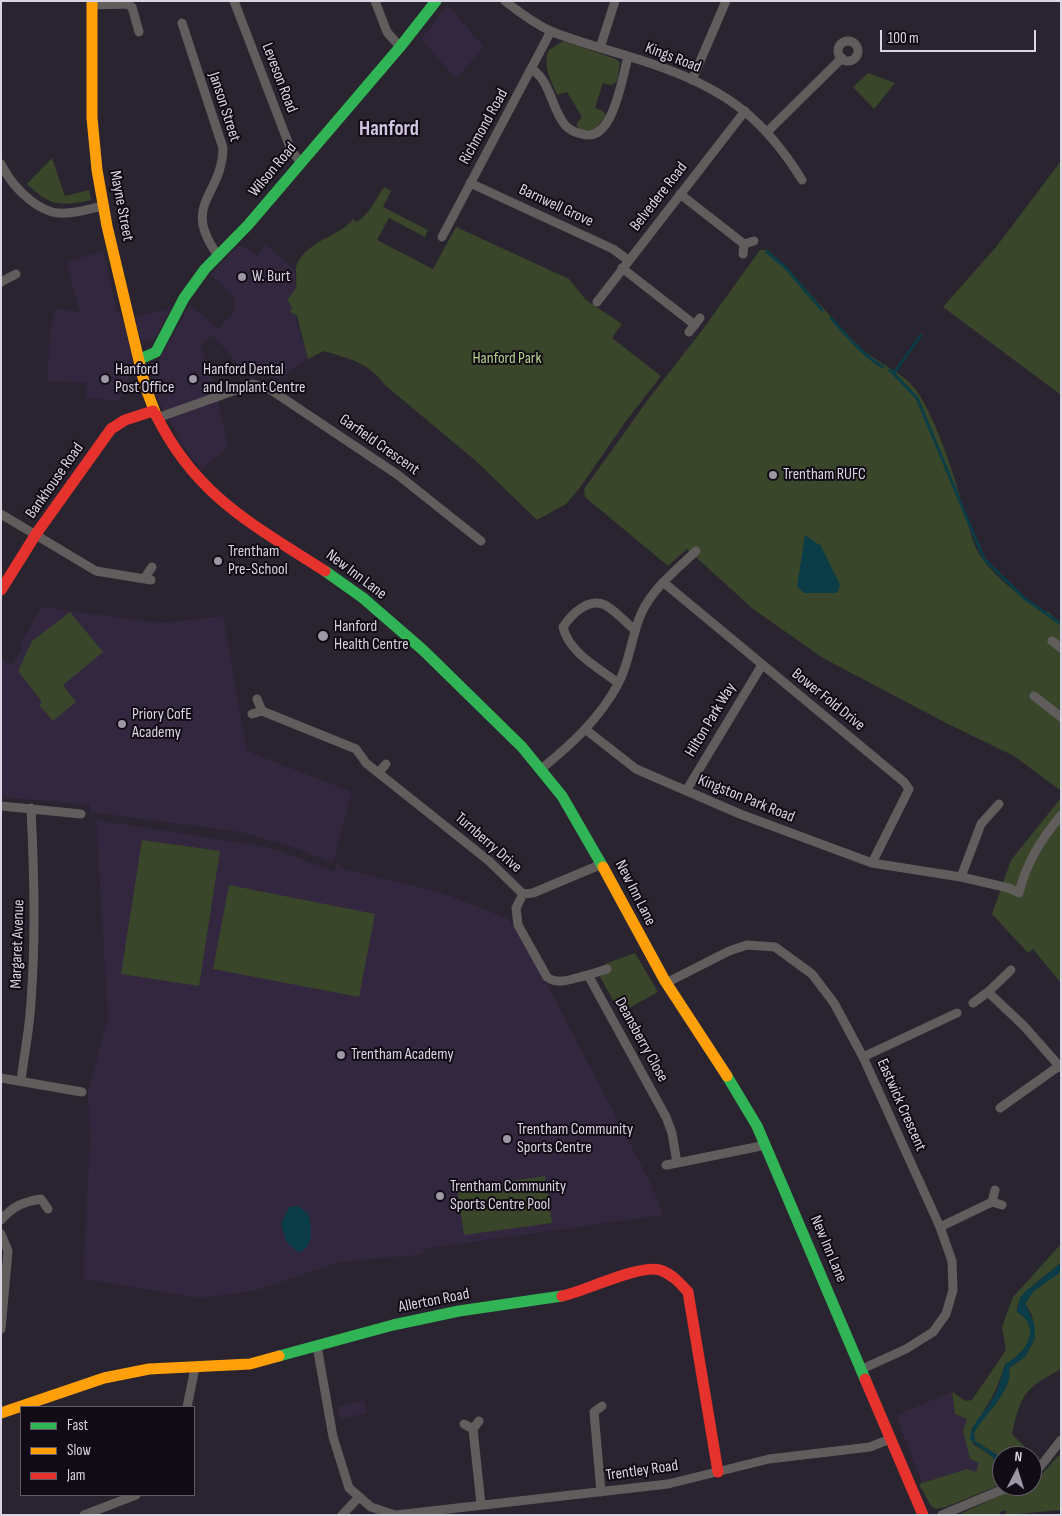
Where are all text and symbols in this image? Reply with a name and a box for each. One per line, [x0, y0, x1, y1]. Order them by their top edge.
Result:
scale bar [882, 20, 1038, 52]
text: 100 m [888, 29, 919, 48]
street label: Kings Road [642, 39, 704, 77]
street label: Leveson Road [257, 40, 301, 116]
street label: Janson Street [204, 70, 244, 144]
street label: Richmond Road [455, 86, 513, 168]
district label: Hanford [359, 117, 419, 143]
street label: Wilson Road [245, 139, 301, 201]
street label: Belvedere Road [626, 159, 692, 235]
street label: Mayne Street [105, 169, 137, 243]
street label: Barnwell Grove [516, 180, 596, 232]
place label: W. Burt [252, 267, 291, 287]
marker: W. Burt [236, 271, 248, 283]
park label: Hanford Park [472, 349, 542, 369]
place label: Hanford Post Office [115, 360, 174, 398]
place label: Hanford Dental and Implant Centre [203, 360, 306, 398]
marker: Hanford Post Office [99, 373, 111, 385]
marker: Hanford Dental and Implant Centre [187, 373, 199, 385]
street label: Garfield Crescent [335, 410, 423, 480]
street label: Bankhouse Road [22, 440, 88, 522]
place label: Trentham RUFC [783, 465, 866, 485]
marker: Trentham RUFC [767, 469, 779, 481]
place label: Trentham Pre-School [228, 542, 288, 580]
street label: New Inn Lane [322, 546, 390, 604]
marker: Trentham Pre-School [212, 555, 224, 567]
place label: Hanford Health Centre [334, 617, 409, 655]
marker: Hanford Health Centre [316, 629, 330, 643]
street label: Bower Fold Drive [787, 665, 869, 735]
street label: Hilton Park Way [681, 679, 741, 761]
place label: Priory CofE Academy [132, 705, 192, 743]
marker: Priory CofE Academy [116, 718, 128, 730]
street label: Kingston Park Road [695, 771, 797, 827]
street label: Turnberry Drive [451, 809, 525, 877]
street label: New Inn Lane [610, 857, 660, 929]
street label: Margaret Avenue [7, 899, 29, 989]
street label: Deansberry Close [610, 994, 672, 1086]
place label: Trentham Academy [351, 1045, 454, 1065]
marker: Trentham Academy [335, 1049, 347, 1061]
street label: Eastwick Crescent [872, 1056, 930, 1154]
place label: Trentham Community Sports Centre [517, 1120, 633, 1158]
marker: Trentham Community Sports Centre [501, 1133, 513, 1145]
place label: Trentham Community Sports Centre Pool [450, 1177, 566, 1215]
marker: Trentham Community Sports Centre Pool [434, 1190, 446, 1202]
street label: New Inn Lane [805, 1213, 851, 1285]
street label: Allerton Road [397, 1285, 471, 1317]
legend [20, 1406, 195, 1496]
text: Fast [67, 1416, 88, 1435]
text: Slow [67, 1441, 91, 1460]
north arrow [992, 1446, 1042, 1496]
text: N [1014, 1448, 1023, 1465]
street label: Trentley Road [605, 1456, 679, 1486]
text: Jam [67, 1466, 85, 1485]

